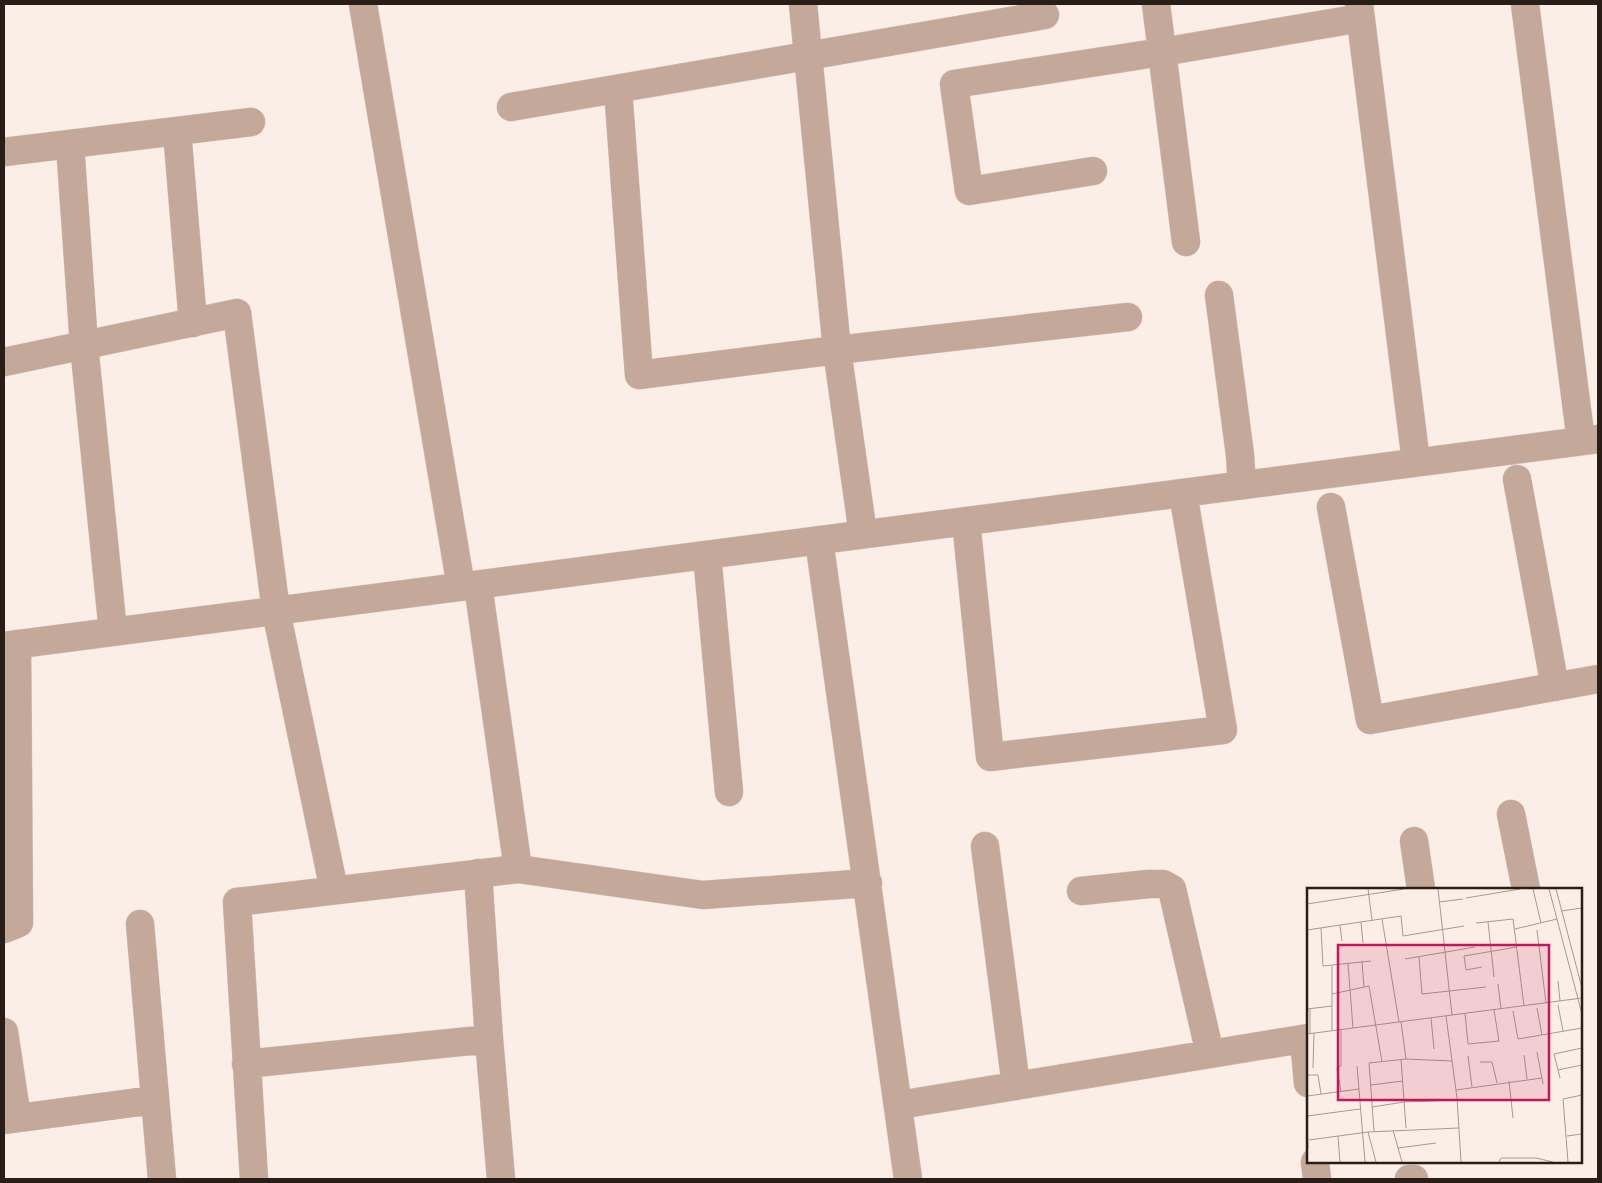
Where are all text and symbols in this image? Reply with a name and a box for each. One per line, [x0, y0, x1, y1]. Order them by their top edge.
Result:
inset map [1307, 888, 1582, 1163]

